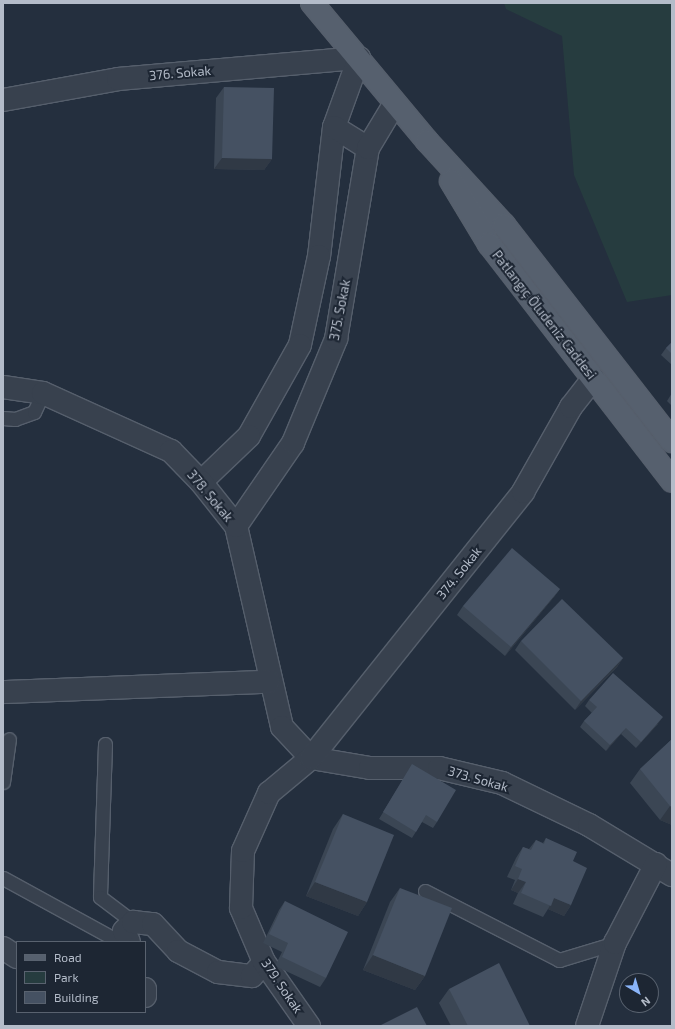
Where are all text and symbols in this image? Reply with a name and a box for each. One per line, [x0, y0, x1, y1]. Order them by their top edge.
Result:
street label: 376. Sokak [148, 63, 212, 83]
street label: Patlangıç Öludeniz Caddesi [489, 248, 599, 382]
street label: 375. Sokak [326, 278, 354, 342]
street label: 378. Sokak [184, 467, 236, 525]
street label: 374. Sokak [433, 544, 485, 602]
street label: 373. Sokak [446, 763, 510, 795]
legend [16, 941, 146, 1013]
text: Road [54, 950, 82, 964]
street label: 379. Sokak [258, 956, 306, 1016]
text: Park [54, 970, 79, 984]
north arrow [619, 973, 659, 1013]
text: Building [54, 990, 98, 1004]
text: N [639, 994, 653, 1010]

